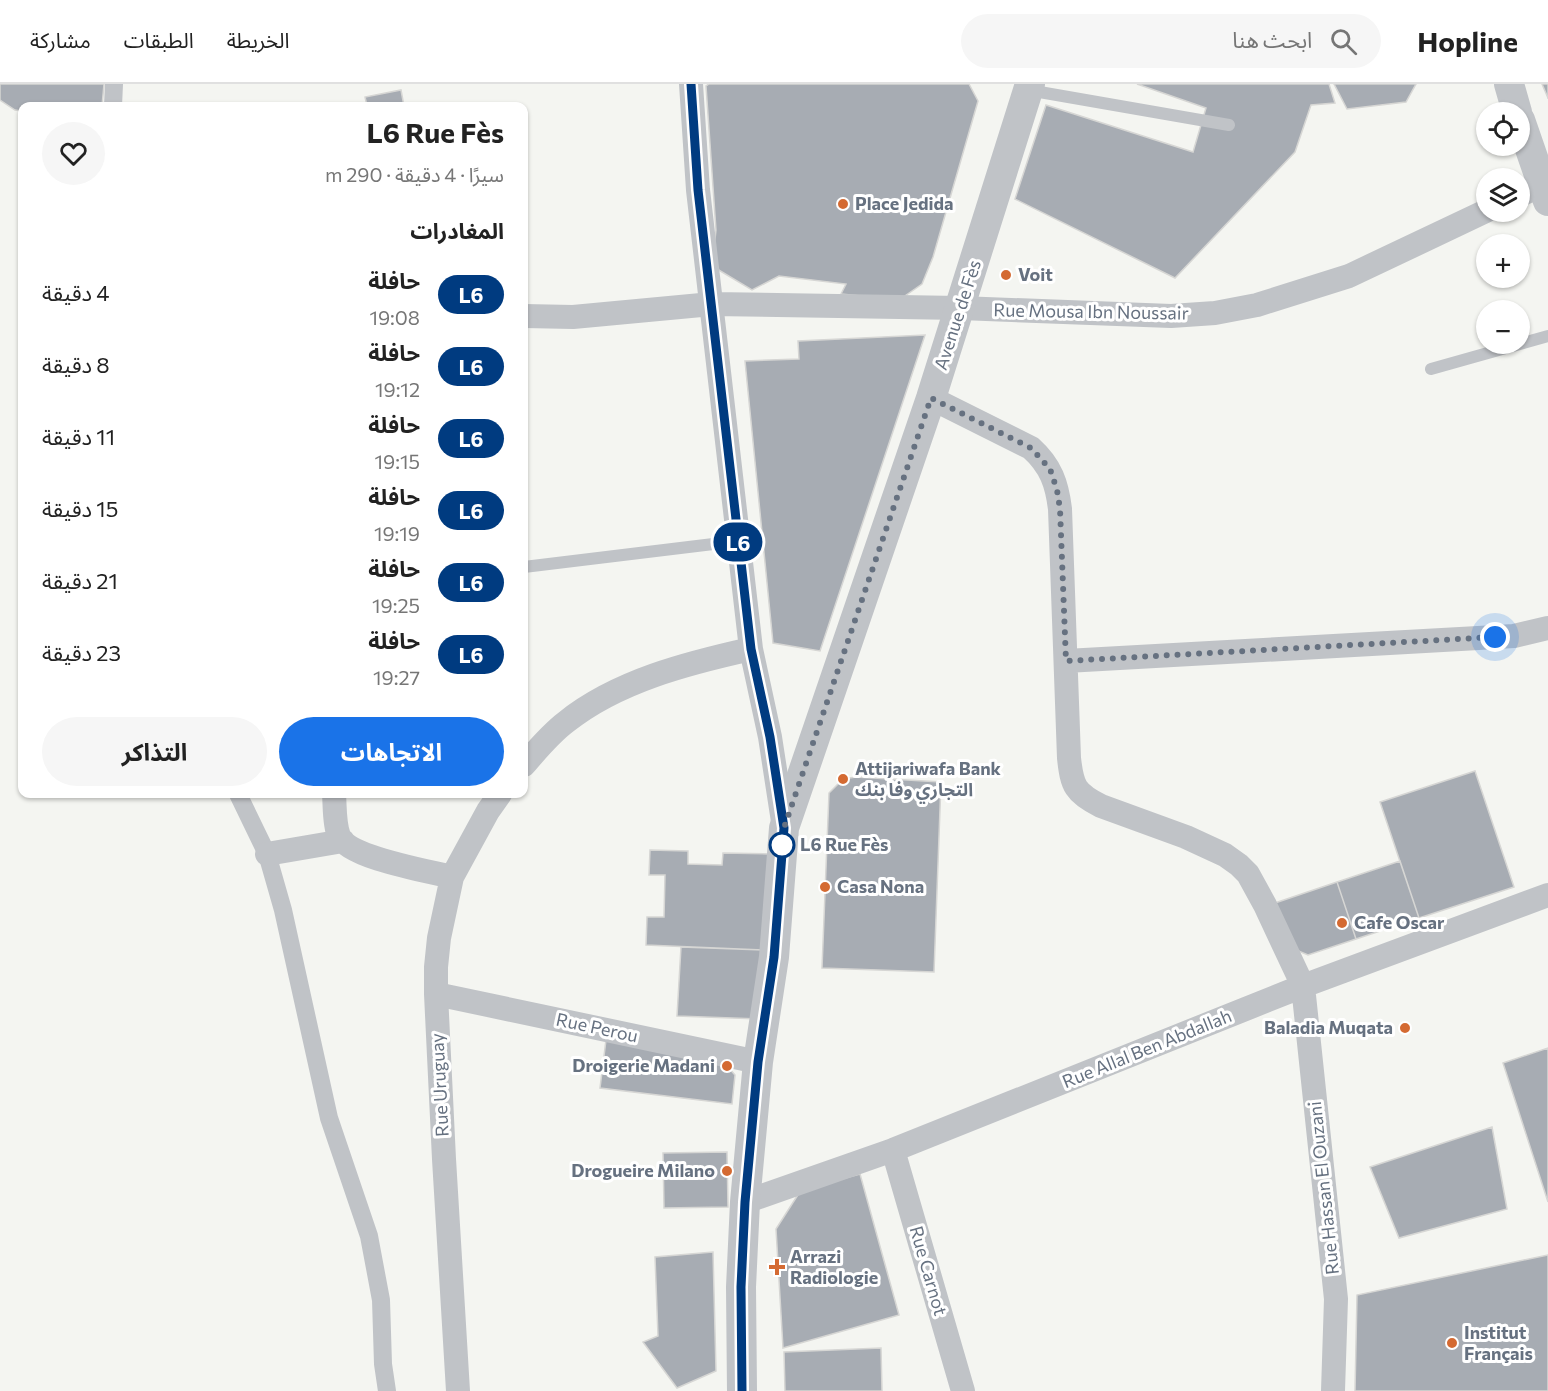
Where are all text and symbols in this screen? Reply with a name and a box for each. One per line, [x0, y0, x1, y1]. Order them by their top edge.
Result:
search box [961, 14, 1381, 68]
text: Hopline [1417, 24, 1518, 58]
icon: search [1327, 25, 1360, 58]
text: ابحث هنا [1232, 26, 1312, 53]
text: مشاركة [30, 27, 91, 52]
text: الطبقات [124, 27, 194, 52]
text: الخريطة [227, 27, 290, 52]
map controls [1476, 102, 1530, 354]
button: locate [1476, 102, 1530, 156]
text: L6 Rue Fès [366, 115, 504, 149]
button: heart [42, 122, 105, 185]
text: سيرًا · 4 دقيقة · 290 m [325, 162, 504, 186]
button: layers [1476, 168, 1530, 222]
place label: Place Jedida [855, 192, 954, 214]
marker: Place Jedida [836, 197, 850, 211]
text: المغادرات [410, 217, 504, 244]
button: + [1476, 234, 1530, 288]
street label: Avenue de Fès [929, 257, 985, 372]
place label: Voit [1018, 263, 1053, 285]
text: حافلة [368, 267, 420, 294]
marker: Voit [999, 268, 1013, 282]
text: 4 دقيقة [42, 279, 110, 306]
text: L6 [458, 282, 484, 307]
street label: Rue Mousa Ibn Noussair [993, 298, 1189, 324]
button: − [1476, 300, 1530, 354]
text: 19:08 [369, 305, 420, 329]
text: حافلة [368, 339, 420, 366]
text: 8 دقيقة [42, 351, 110, 378]
text: L6 [458, 354, 484, 379]
text: 19:12 [375, 377, 420, 401]
text: حافلة [368, 411, 420, 438]
text: 11 دقيقة [42, 423, 115, 450]
text: L6 [458, 426, 484, 451]
text: 19:15 [375, 449, 420, 473]
text: حافلة [368, 483, 420, 510]
text: 15 دقيقة [42, 495, 118, 522]
text: L6 [458, 498, 484, 523]
text: 19:19 [374, 521, 420, 545]
line badge: L6 [711, 522, 765, 562]
text: L6 [725, 530, 751, 555]
text: حافلة [368, 555, 420, 582]
text: 21 دقيقة [42, 567, 118, 594]
text: L6 [458, 570, 484, 595]
text: 19:25 [372, 593, 420, 617]
your location [1480, 622, 1510, 652]
text: حافلة [368, 627, 420, 654]
text: 23 دقيقة [42, 639, 121, 666]
text: L6 [458, 642, 484, 667]
text: 19:27 [373, 665, 420, 689]
button: التذاكر [42, 717, 267, 786]
button: الاتجاهات [279, 717, 504, 786]
place label: Attijariwafa Bank التجاري وفا بنك [855, 757, 1002, 804]
marker: Attijariwafa Bank التجاري وفا بنك [836, 772, 850, 786]
marker: L6 Rue Fès [769, 832, 795, 858]
place label: L6 Rue Fès [800, 833, 888, 855]
place label: Casa Nona [837, 875, 924, 897]
marker: Casa Nona [818, 880, 832, 894]
place label: Cafe Oscar [1354, 911, 1445, 933]
marker: Cafe Oscar [1335, 916, 1349, 930]
street label: Rue Allal Ben Abdallah [1059, 1004, 1234, 1092]
street label: Rue Perou [554, 1008, 640, 1046]
place label: Baladia Muqata [1264, 1016, 1393, 1038]
marker: Baladia Muqata [1398, 1021, 1412, 1035]
street label: Rue Uruguay [425, 1033, 453, 1137]
place label: Droigerie Madani [572, 1054, 715, 1076]
marker: Droigerie Madani [720, 1059, 734, 1073]
street label: Rue Hassan El Ouzani [1303, 1100, 1343, 1276]
place label: Drogueire Milano [571, 1159, 715, 1181]
marker: Drogueire Milano [720, 1164, 734, 1178]
street label: Rue Carnot [906, 1223, 952, 1318]
place label: Arrazi Radiologie [790, 1245, 878, 1288]
marker: Arrazi Radiologie [768, 1258, 786, 1276]
place label: Institut Français [1464, 1321, 1533, 1364]
marker: Institut Français [1445, 1336, 1459, 1350]

